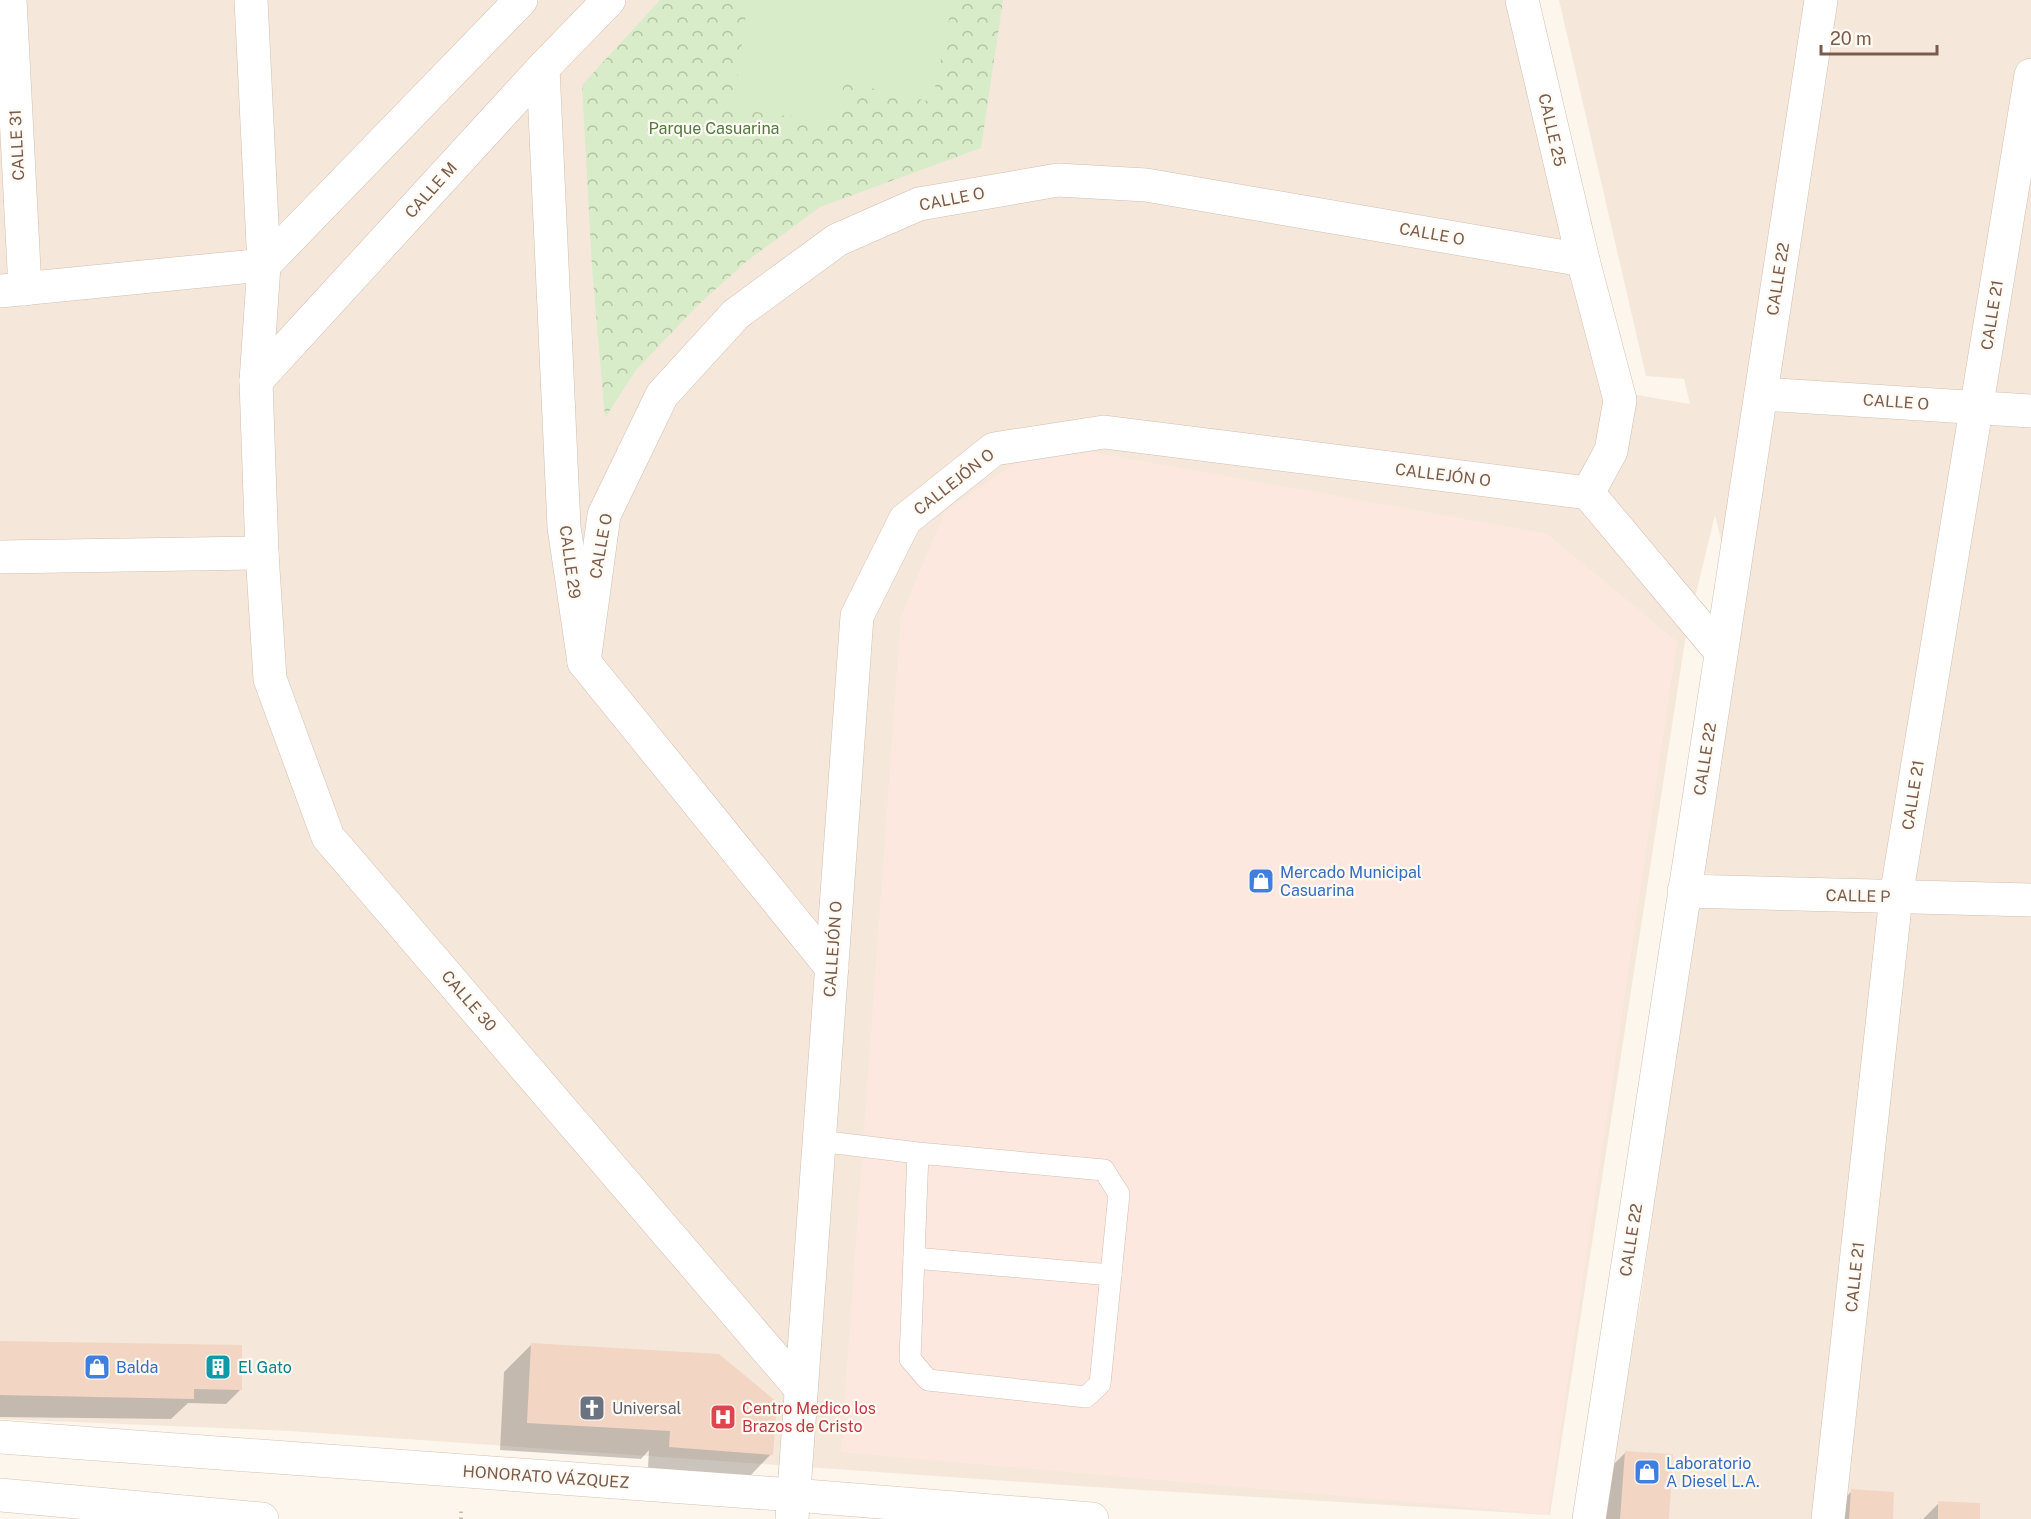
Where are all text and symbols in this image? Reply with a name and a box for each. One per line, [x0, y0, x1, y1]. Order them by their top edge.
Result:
scale bar [1821, 18, 1936, 56]
text: 20 m [1830, 28, 1872, 49]
street label: CALLE 25 [1534, 92, 1570, 168]
street label: CALLE 31 [6, 109, 28, 181]
park label: Parque Casuarina [649, 119, 779, 138]
street label: CALLE M [401, 158, 461, 222]
street label: CALLE O [918, 183, 986, 215]
street label: CALLE O [1398, 219, 1466, 249]
street label: CALLE 22 [1763, 241, 1793, 317]
street label: CALLE 21 [1977, 279, 2007, 351]
street label: CALLE O [1862, 390, 1930, 414]
street label: CALLEJÓN O [910, 444, 998, 519]
street label: CALLEJÓN O [1394, 459, 1492, 490]
street label: CALLE O [586, 512, 616, 580]
street label: CALLE 29 [555, 524, 585, 600]
street label: CALLE 22 [1690, 721, 1720, 797]
street label: CALLE 21 [1898, 759, 1928, 831]
place label: Mercado Municipal Casuarina [1280, 863, 1422, 900]
shop icon: Mercado Municipal Casuarina [1246, 866, 1276, 896]
street label: CALLE P [1826, 886, 1890, 906]
street label: CALLEJÓN O [819, 900, 846, 998]
street label: CALLE 30 [437, 967, 501, 1035]
street label: CALLE 22 [1616, 1202, 1646, 1278]
street label: CALLE 21 [1842, 1241, 1868, 1313]
shop icon: Balda [82, 1352, 112, 1382]
building icon: El Gato [203, 1352, 233, 1382]
place label: Balda [116, 1358, 158, 1377]
place label: El Gato [238, 1358, 292, 1377]
church icon: Universal [577, 1393, 607, 1423]
place label: Universal [612, 1399, 682, 1418]
place label: Centro Medico los Brazos de Cristo [742, 1399, 876, 1436]
hospital icon: Centro Medico los Brazos de Cristo [708, 1402, 738, 1432]
place label: Laboratorio A Diesel L.A. [1666, 1454, 1760, 1491]
shop icon: Laboratorio A Diesel L.A. [1632, 1457, 1662, 1487]
street label: HONORATO VÁZQUEZ [462, 1461, 630, 1492]

